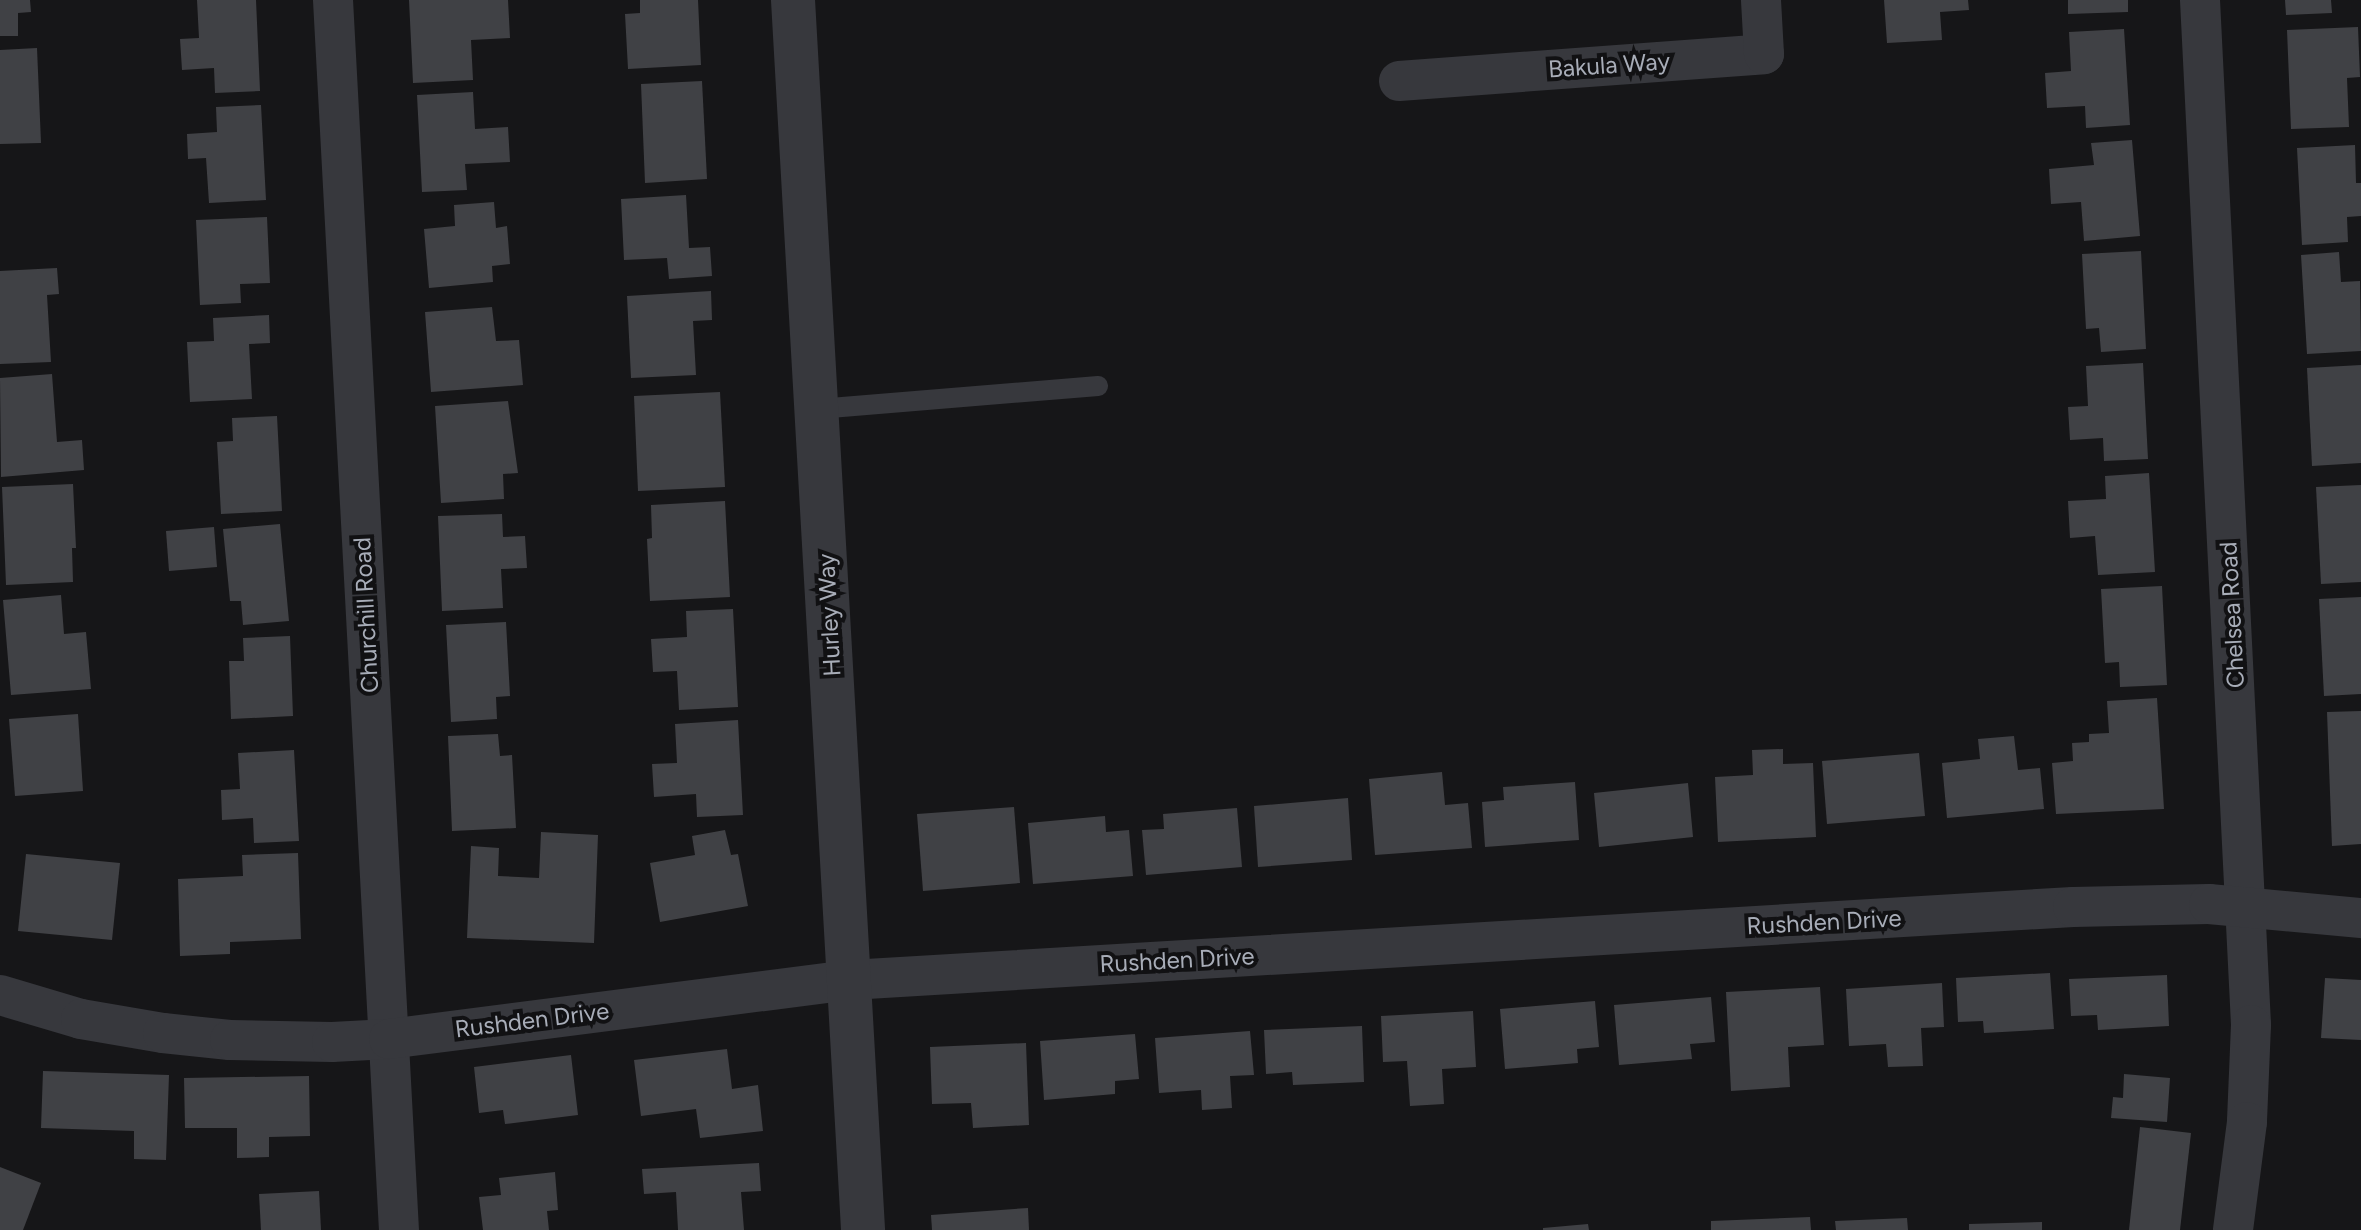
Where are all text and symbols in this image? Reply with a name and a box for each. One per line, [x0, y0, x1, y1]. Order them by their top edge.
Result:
street label: Bakula Way [1547, 46, 1671, 84]
street label: Churchill Road [348, 536, 384, 694]
street label: Chelsea Road [2214, 541, 2250, 689]
street label: Hurley Way [811, 553, 847, 677]
street label: Rushden Drive [1746, 904, 1902, 940]
street label: Rushden Drive [1099, 942, 1255, 978]
street label: Rushden Drive [453, 996, 611, 1044]

